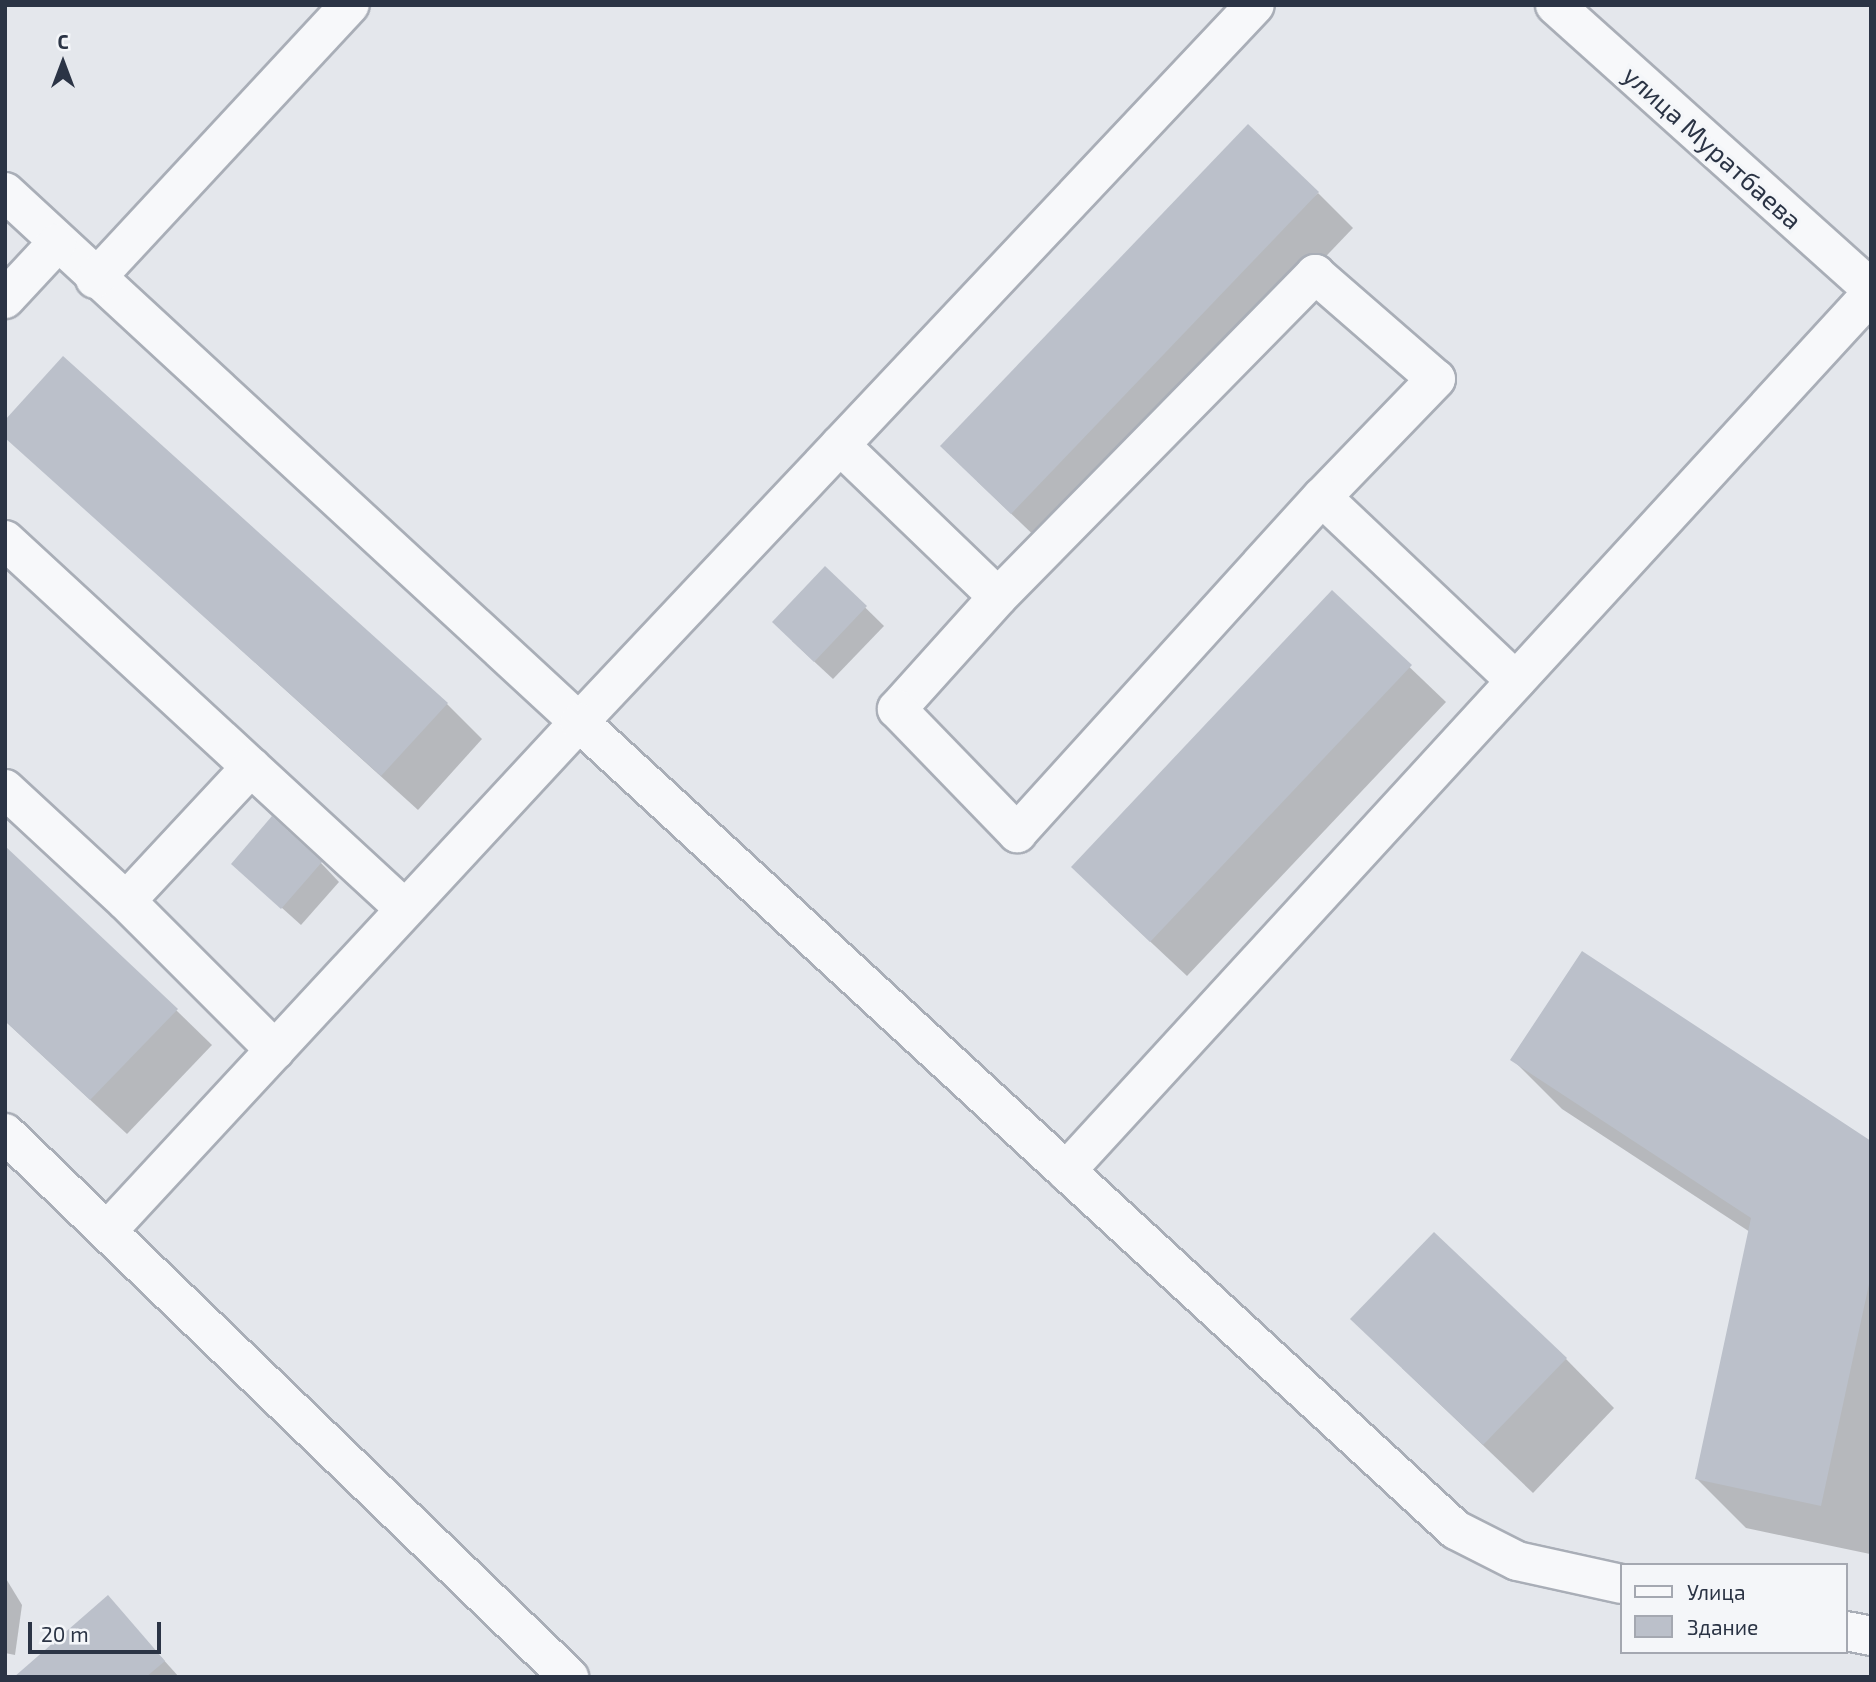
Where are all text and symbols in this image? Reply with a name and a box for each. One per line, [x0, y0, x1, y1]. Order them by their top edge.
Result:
north arrow [28, 28, 98, 98]
text: С [57, 30, 69, 53]
street label: улица Муратбаева [1617, 59, 1809, 235]
legend [1620, 1563, 1848, 1654]
text: Улица [1687, 1579, 1746, 1604]
scale bar [32, 1608, 164, 1652]
text: Здание [1687, 1614, 1758, 1639]
text: 20 m [41, 1621, 89, 1646]

